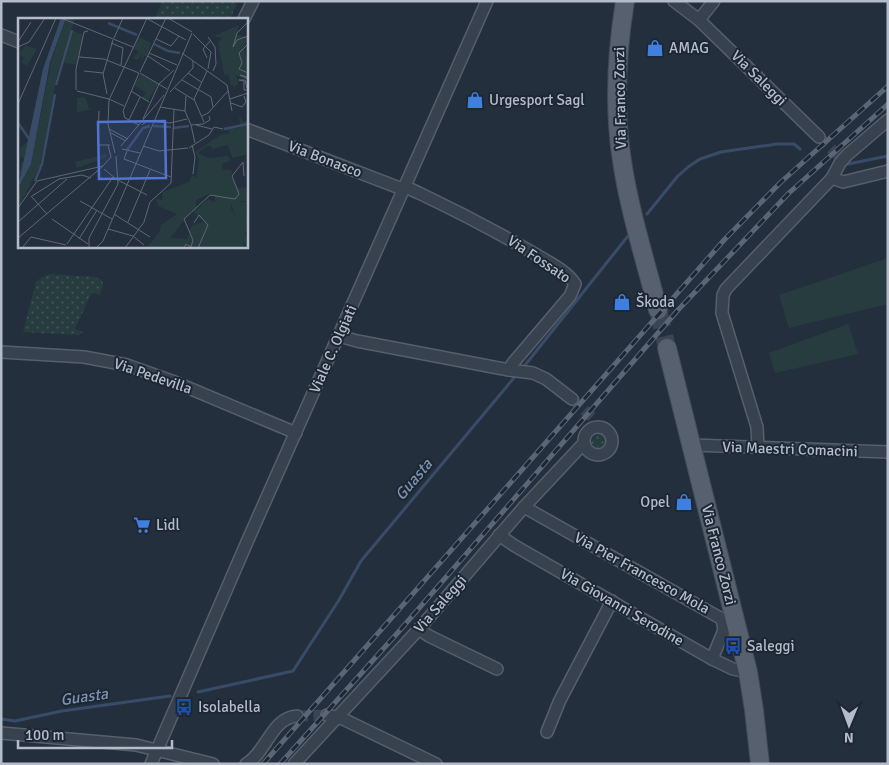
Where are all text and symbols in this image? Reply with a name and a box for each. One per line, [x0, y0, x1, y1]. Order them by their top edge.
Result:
inset map [18, 18, 248, 248]
shop icon: AMAG [645, 38, 665, 58]
place label: AMAG [669, 39, 709, 57]
street label: Via Saleggi [727, 46, 791, 110]
street label: Via Franco Zorzi [610, 47, 630, 149]
shop icon: Urgesport Sagl [465, 90, 485, 110]
place label: Urgesport Sagl [489, 91, 585, 109]
street label: Via Bonasco [286, 137, 365, 181]
street label: Via Fossato [504, 231, 574, 287]
shop icon: Škoda [612, 292, 632, 312]
place label: Škoda [636, 292, 675, 311]
street label: Viale C. Olgiati [306, 302, 360, 396]
street label: Via Pedevilla [112, 354, 194, 398]
street label: Via Maestri Comacini [722, 438, 858, 460]
water label: Guasta [391, 454, 437, 504]
shop icon: Opel [674, 492, 694, 512]
place label: Opel [640, 493, 670, 511]
street label: Via Franco Zorzi [698, 503, 740, 607]
supermarket icon: Lidl [132, 515, 152, 535]
place label: Lidl [156, 516, 180, 534]
street label: Via Pier Francesco Mola [571, 528, 713, 618]
street label: Via Giovanni Serodine [557, 564, 687, 650]
street label: Via Saleggi [410, 571, 470, 637]
bus stop icon: Saleggi [723, 636, 743, 656]
place label: Saleggi [747, 637, 795, 655]
water label: Guasta [59, 684, 110, 710]
bus stop icon: Isolabella [174, 697, 194, 717]
place label: Isolabella [198, 698, 261, 716]
north arrow [824, 700, 874, 750]
scale bar [18, 718, 171, 750]
text: 100 m [25, 726, 65, 744]
text: N [844, 729, 854, 746]

